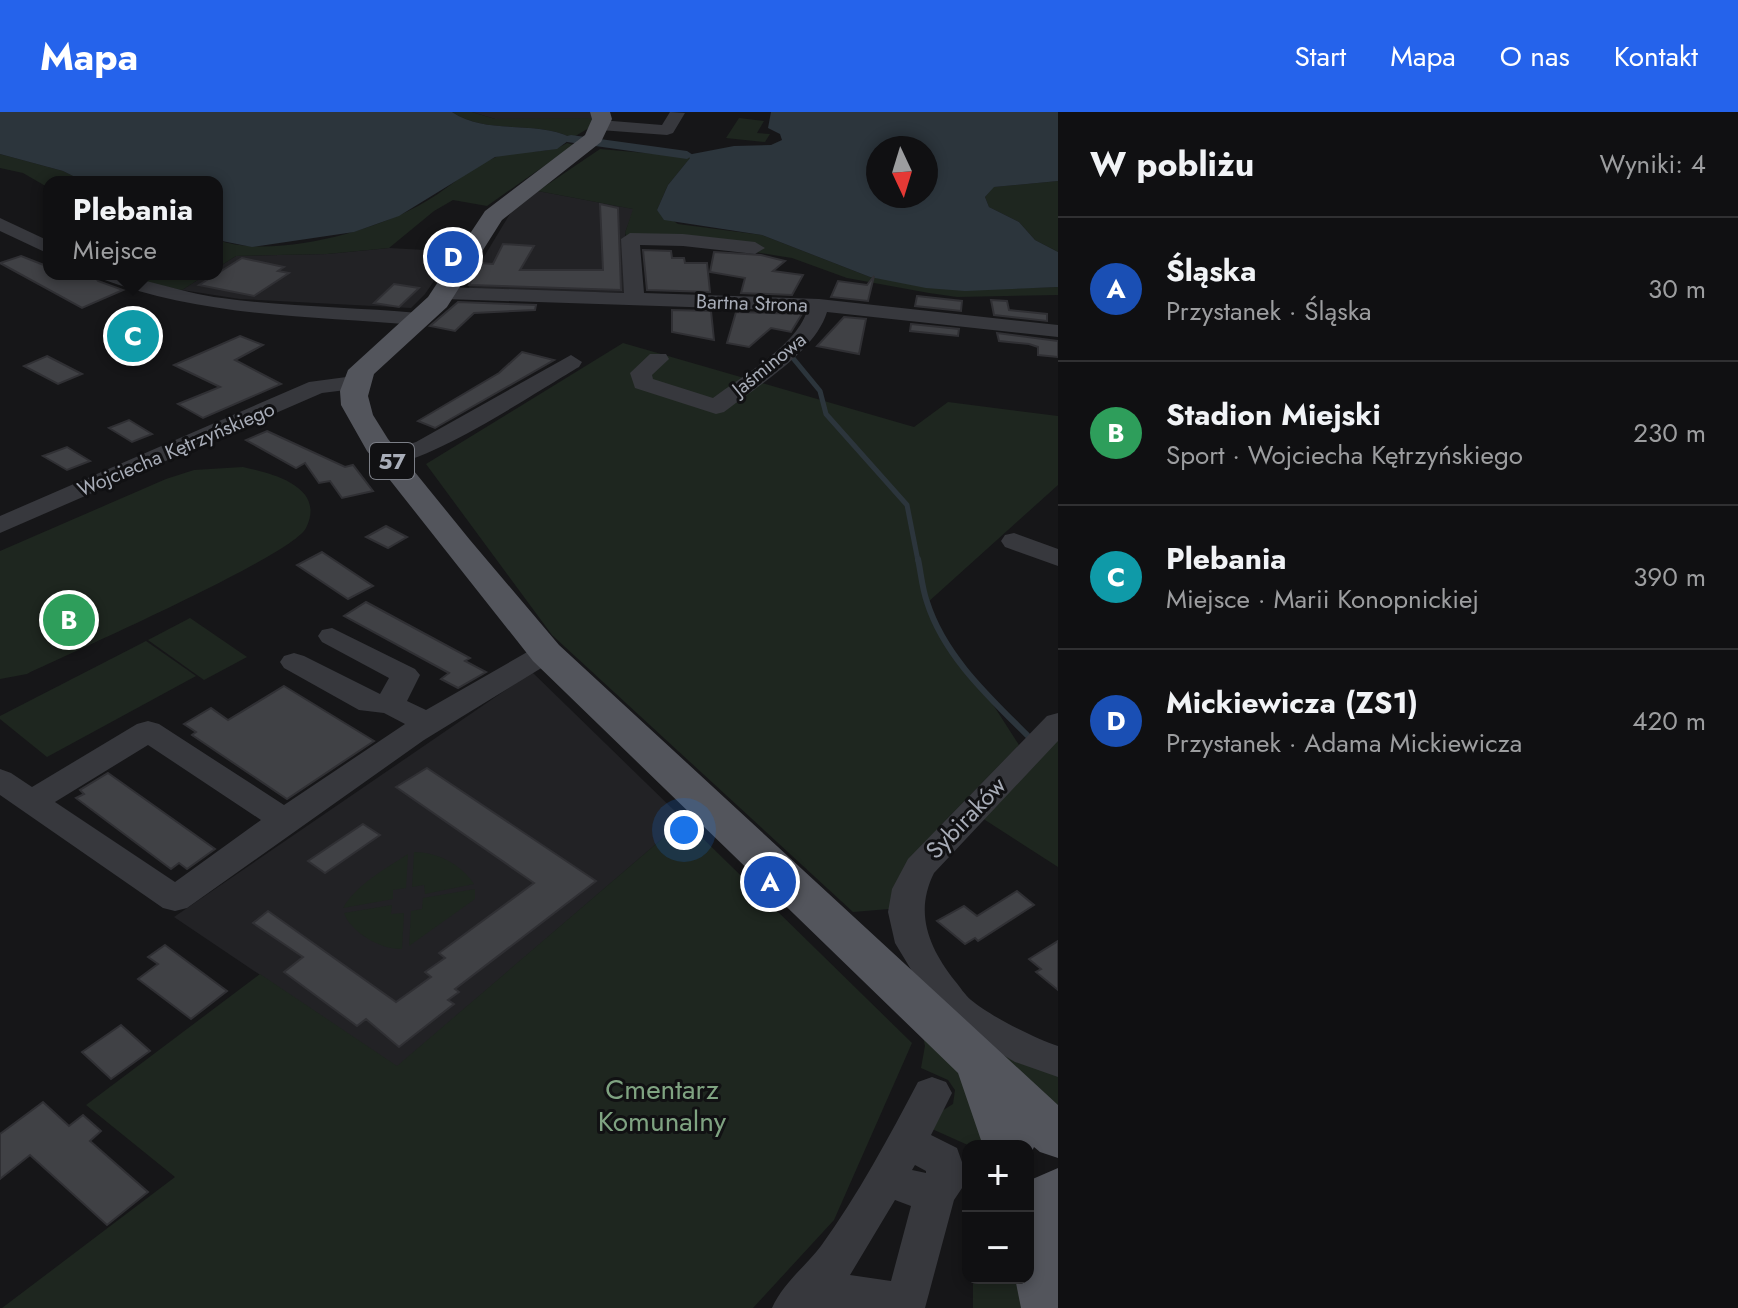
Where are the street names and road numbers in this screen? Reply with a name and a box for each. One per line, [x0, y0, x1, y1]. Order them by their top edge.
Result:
street label: Bartna Strona [696, 287, 808, 320]
street label: Jaśminowa [724, 326, 812, 405]
street label: Wojciecha Kętrzyńskiego [73, 395, 279, 504]
road number: 57 [370, 443, 414, 479]
street label: Sybiraków [917, 768, 1014, 867]

